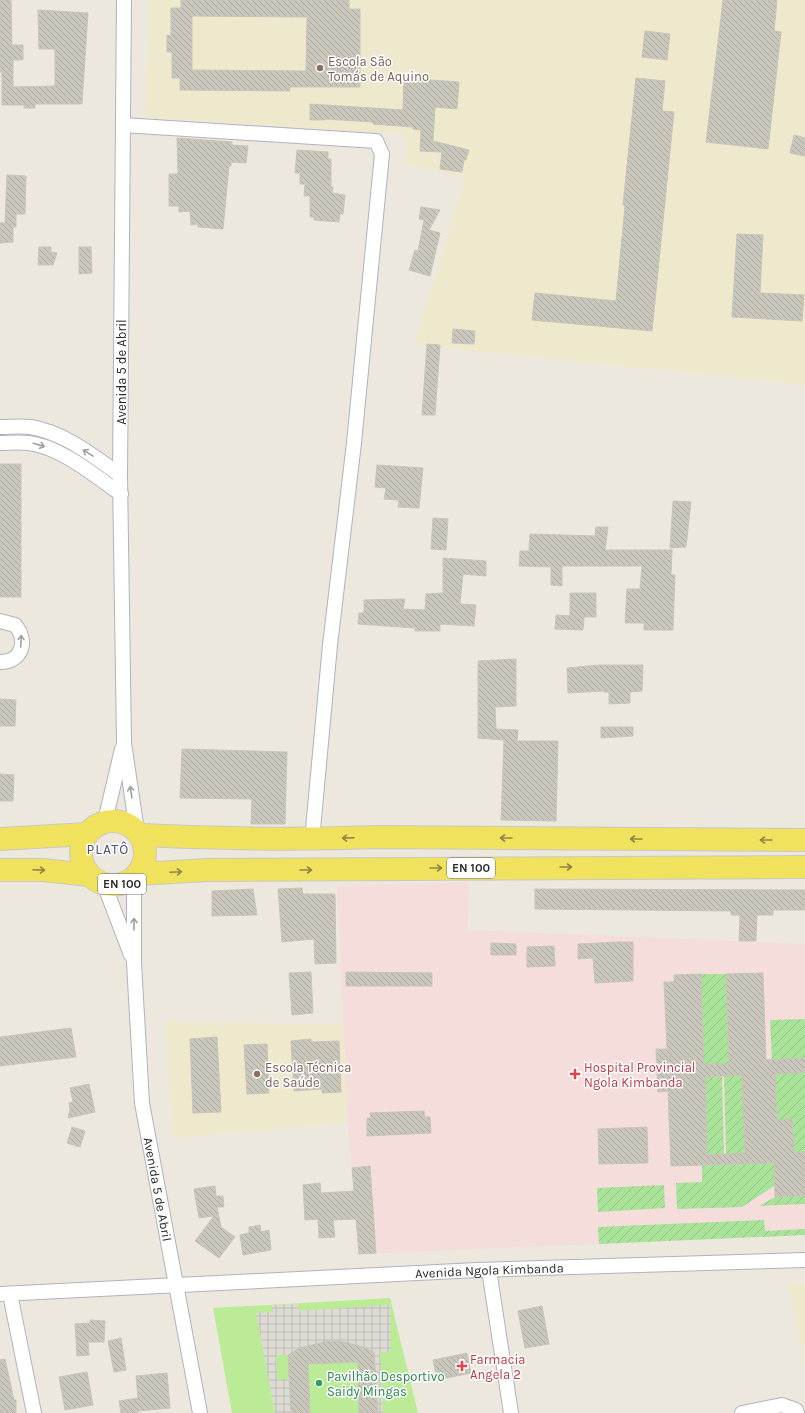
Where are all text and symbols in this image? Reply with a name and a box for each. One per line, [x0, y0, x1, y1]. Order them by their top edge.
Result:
place label: Escola São Tomás de Aquino [328, 54, 429, 85]
marker: Escola São Tomás de Aquino [315, 63, 325, 73]
street label: Avenida 5 de Abril [114, 319, 129, 425]
one-way arrow [32, 442, 45, 450]
one-way arrow [82, 448, 94, 456]
one-way arrow [18, 635, 25, 648]
one-way arrow [127, 786, 135, 799]
one-way arrow [500, 834, 513, 842]
one-way arrow [342, 835, 355, 842]
one-way arrow [630, 835, 643, 843]
one-way arrow [760, 836, 773, 844]
district label: PLATÔ [87, 841, 129, 858]
road number: EN 100 [447, 858, 495, 878]
one-way arrow [559, 863, 572, 871]
one-way arrow [429, 865, 442, 872]
one-way arrow [32, 866, 45, 874]
one-way arrow [299, 866, 312, 873]
one-way arrow [169, 869, 182, 876]
road number: EN 100 [98, 874, 146, 894]
one-way arrow [130, 918, 138, 931]
place label: Escola Técnica de Saúde [265, 1060, 351, 1090]
place label: Hospital Provincial Ngola Kimbanda [584, 1060, 696, 1090]
marker: Hospital Provincial Ngola Kimbanda [569, 1068, 581, 1080]
marker: Escola Técnica de Saúde [252, 1069, 262, 1079]
street label: Avenida 5 de Abril [141, 1136, 175, 1243]
street label: Avenida Ngola Kimbanda [415, 1260, 564, 1281]
place label: Farmacia Angela 2 [470, 1352, 525, 1382]
marker: Farmacia Angela 2 [457, 1361, 467, 1371]
place label: Pavilhão Desportivo Saidy Mingas [327, 1369, 444, 1399]
marker: Pavilhão Desportivo Saidy Mingas [314, 1378, 324, 1388]

